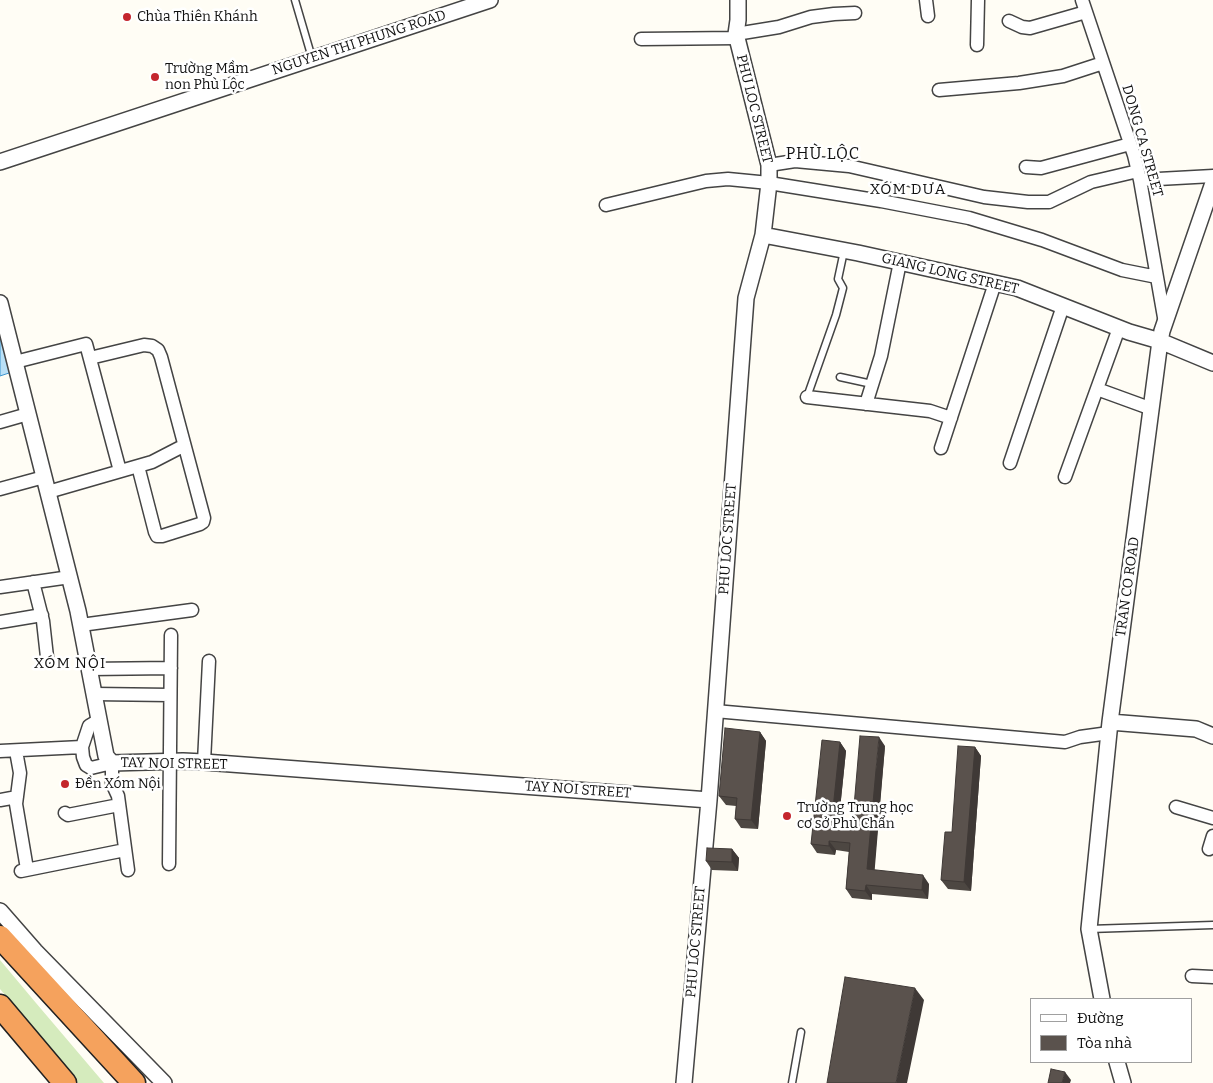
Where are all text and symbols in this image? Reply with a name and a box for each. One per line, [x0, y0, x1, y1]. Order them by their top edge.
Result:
street label: NGUYEN THI PHUNG ROAD [270, 7, 448, 79]
place label: Chùa Thiên Khánh [137, 9, 258, 25]
marker: Chùa Thiên Khánh [121, 11, 133, 23]
street label: PHU LOC STREET [732, 53, 776, 165]
place label: Trường Mầm non Phù Lộc [165, 61, 249, 94]
marker: Trường Mầm non Phù Lộc [149, 71, 161, 83]
street label: DONG CA STREET [1118, 83, 1166, 199]
district label: PHÙ LỘC [785, 145, 861, 165]
district label: XÓM DƯA [869, 181, 947, 199]
street label: GIANG LONG STREET [880, 250, 1020, 298]
street label: PHU LOC STREET [716, 483, 740, 595]
street label: TRAN CO ROAD [1113, 536, 1143, 638]
district label: XÓM NỘI [33, 655, 107, 673]
street label: TAY NOI STREET [120, 755, 228, 773]
place label: Đền Xóm Nội [75, 776, 161, 792]
marker: Đền Xóm Nội [59, 778, 71, 790]
street label: TAY NOI STREET [524, 778, 632, 802]
place label: Trường Trung học cơ sở Phù Chẩn [797, 800, 913, 832]
marker: Trường Trung học cơ sở Phù Chẩn [781, 810, 793, 822]
street label: PHU LOC STREET [683, 886, 709, 998]
legend [1030, 998, 1193, 1063]
text: Đường [1077, 1009, 1124, 1027]
text: Tòa nhà [1077, 1034, 1132, 1052]

